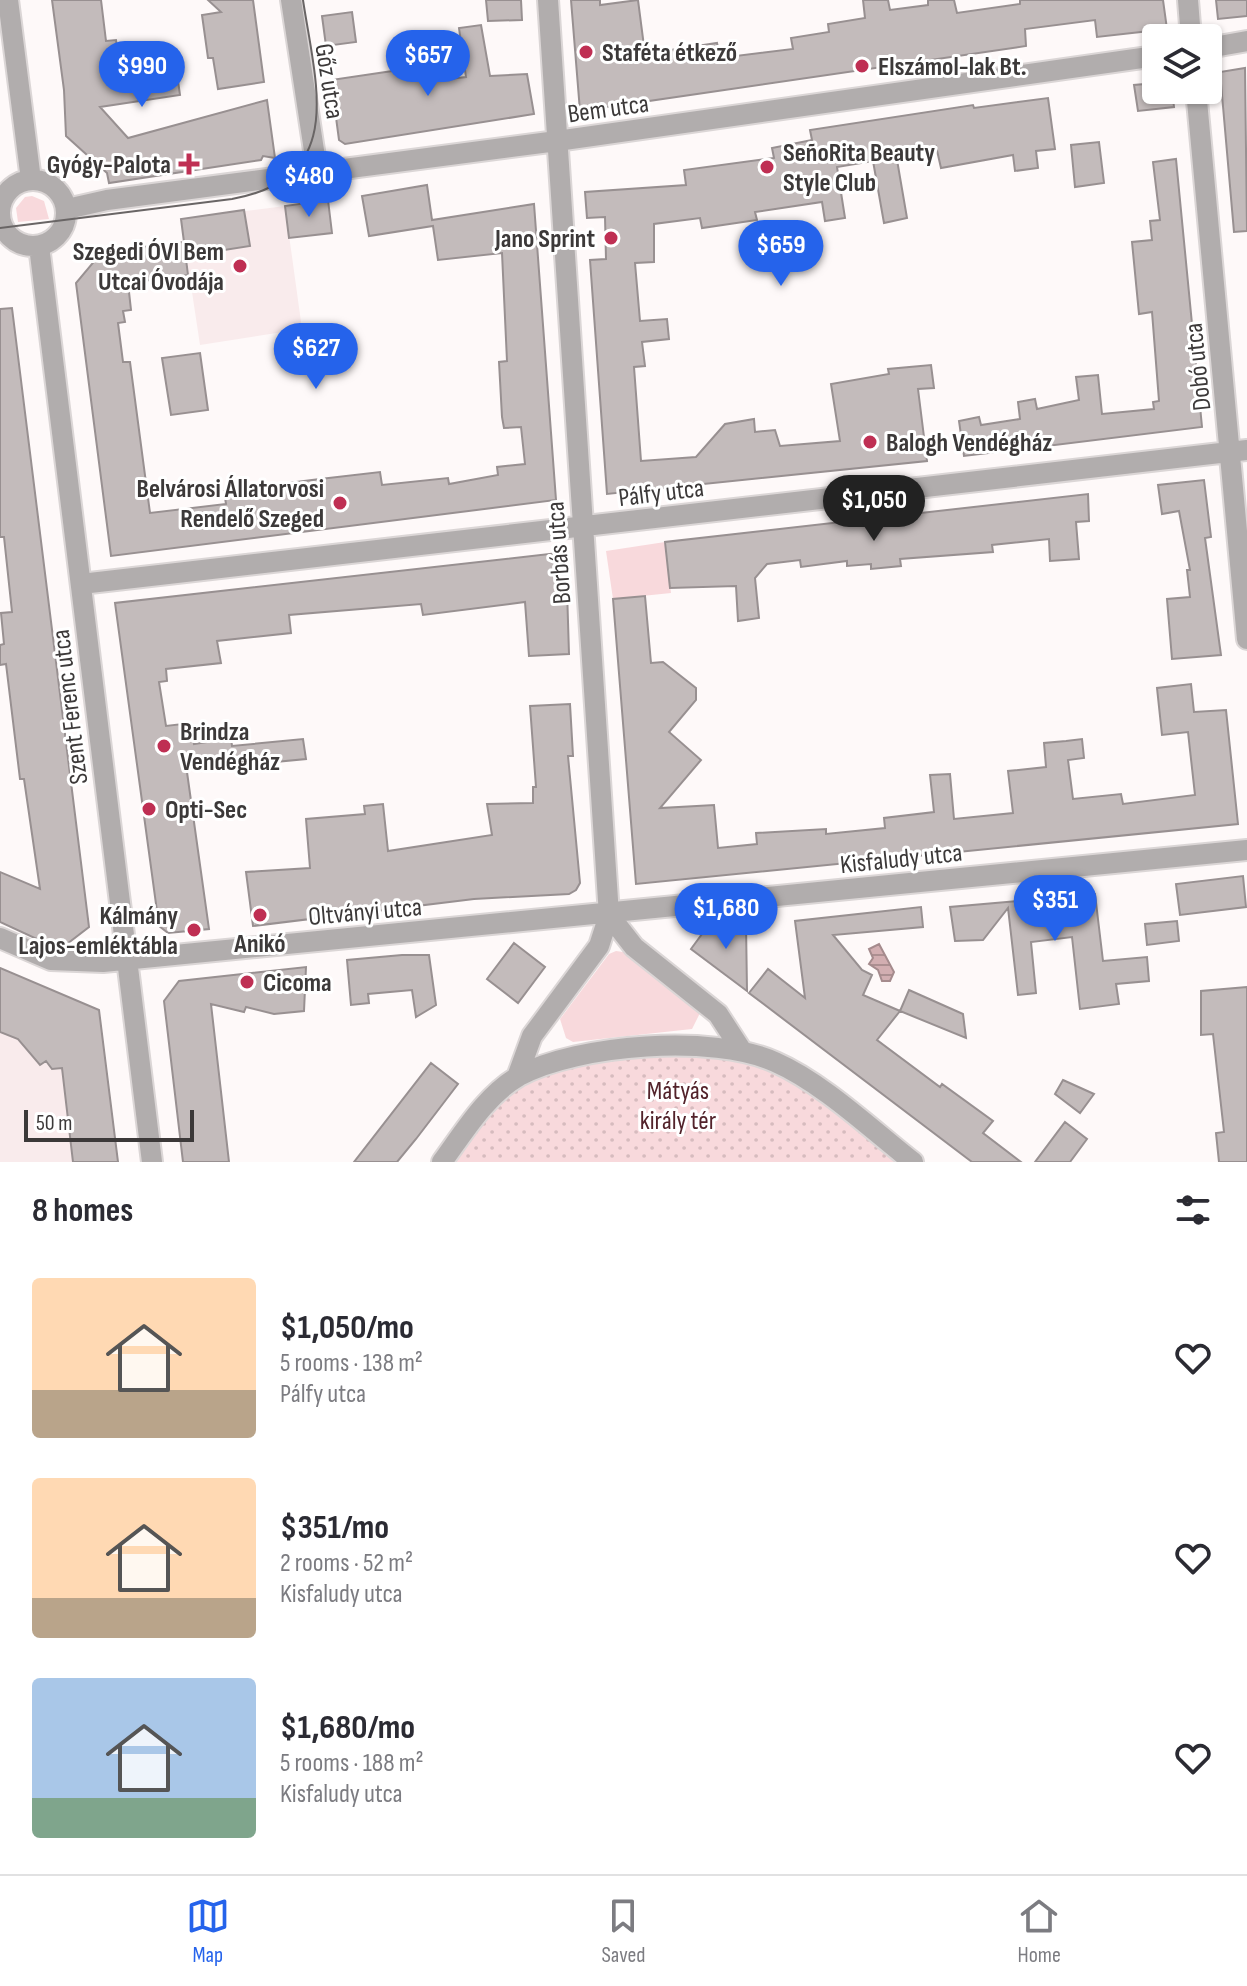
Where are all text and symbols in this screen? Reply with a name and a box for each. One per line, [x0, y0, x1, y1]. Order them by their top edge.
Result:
map controls [1142, 24, 1222, 104]
button: layers [1142, 24, 1222, 104]
pin: $657 [381, 30, 475, 98]
place label: Staféta étkező [602, 38, 737, 69]
text: $657 [404, 40, 452, 71]
pin: $990 [95, 41, 189, 109]
street label: Gőz utca [307, 41, 350, 121]
marker: Staféta étkező [577, 43, 595, 61]
text: $990 [117, 51, 167, 82]
place label: Elszámol-lak Bt. [878, 52, 1027, 83]
marker: Elszámol-lak Bt. [853, 57, 871, 75]
street label: Bem utca [566, 88, 651, 131]
place label: SeñoRita Beauty Style Club [783, 138, 935, 199]
place label: Gyógy-Palota [47, 150, 171, 181]
pin: $480 [262, 151, 356, 219]
marker: Gyógy-Palota [178, 153, 200, 175]
marker: SeñoRita Beauty Style Club [758, 158, 776, 176]
text: $480 [284, 161, 334, 192]
pin: $659 [734, 220, 828, 288]
place label: Jano Sprint [494, 224, 595, 255]
marker: Jano Sprint [602, 229, 620, 247]
text: $659 [756, 230, 806, 261]
place label: Szegedi ÓVI Bem Utcai Óvodája [73, 237, 224, 298]
marker: Szegedi ÓVI Bem Utcai Óvodája [231, 257, 249, 275]
street label: Dobó utca [1178, 321, 1219, 412]
pin: $627 [269, 323, 363, 391]
text: $627 [292, 333, 340, 364]
place label: Balogh Vendégház [886, 428, 1052, 459]
marker: Balogh Vendégház [861, 433, 879, 451]
street label: Pálfy utca [617, 473, 706, 514]
place label: Belvárosi Állatorvosi Rendelő Szeged [137, 474, 324, 535]
pin: $1,050 [809, 475, 939, 543]
text: $1,050 [841, 485, 907, 516]
marker: Belvárosi Állatorvosi Rendelő Szeged [331, 494, 349, 512]
street label: Borbás utca [540, 501, 579, 605]
street label: Szent Ferenc utca [46, 628, 95, 786]
place label: Brindza Vendégház [180, 717, 280, 778]
marker: Brindza Vendégház [155, 737, 173, 755]
place label: Opti-Sec [165, 795, 247, 826]
marker: Opti-Sec [140, 800, 158, 818]
street label: Kisfaludy utca [839, 838, 964, 881]
pin: $351 [1008, 875, 1102, 943]
pin: $1,680 [661, 883, 791, 951]
text: $351 [1032, 885, 1078, 916]
street label: Oltványi utca [307, 892, 423, 933]
text: $1,680 [693, 893, 759, 924]
place label: Kálmány Lajos-emléktábla [18, 901, 178, 962]
marker: Anikó [251, 906, 269, 924]
marker: Kálmány Lajos-emléktábla [185, 921, 203, 939]
place label: Anikó [233, 929, 286, 960]
place label: Cicoma [263, 968, 332, 999]
marker: Cicoma [238, 973, 256, 991]
park label: Mátyás király tér [640, 1076, 717, 1137]
scale bar [24, 1106, 194, 1142]
text: 50 m [36, 1110, 72, 1137]
icon: filters [1171, 1188, 1215, 1232]
text: 8 homes [32, 1190, 133, 1231]
text: $1,050/mo [280, 1307, 414, 1348]
icon: home [96, 1310, 192, 1406]
icon: heart [1171, 1336, 1215, 1380]
text: 5 rooms · 138 m² [280, 1348, 423, 1379]
text: Pálfy utca [280, 1379, 366, 1410]
text: $351/mo [280, 1507, 389, 1548]
icon: home [96, 1510, 192, 1606]
icon: heart [1171, 1536, 1215, 1580]
text: 2 rooms · 52 m² [280, 1548, 413, 1579]
text: Kisfaludy utca [280, 1579, 403, 1610]
text: $1,680/mo [280, 1707, 415, 1748]
icon: home [96, 1710, 192, 1806]
icon: heart [1171, 1736, 1215, 1780]
text: 5 rooms · 188 m² [280, 1748, 423, 1779]
text: Kisfaludy utca [280, 1779, 403, 1810]
tab: Map [186, 1894, 230, 1969]
tab: Saved [601, 1894, 646, 1969]
tab: Home [1017, 1894, 1061, 1969]

